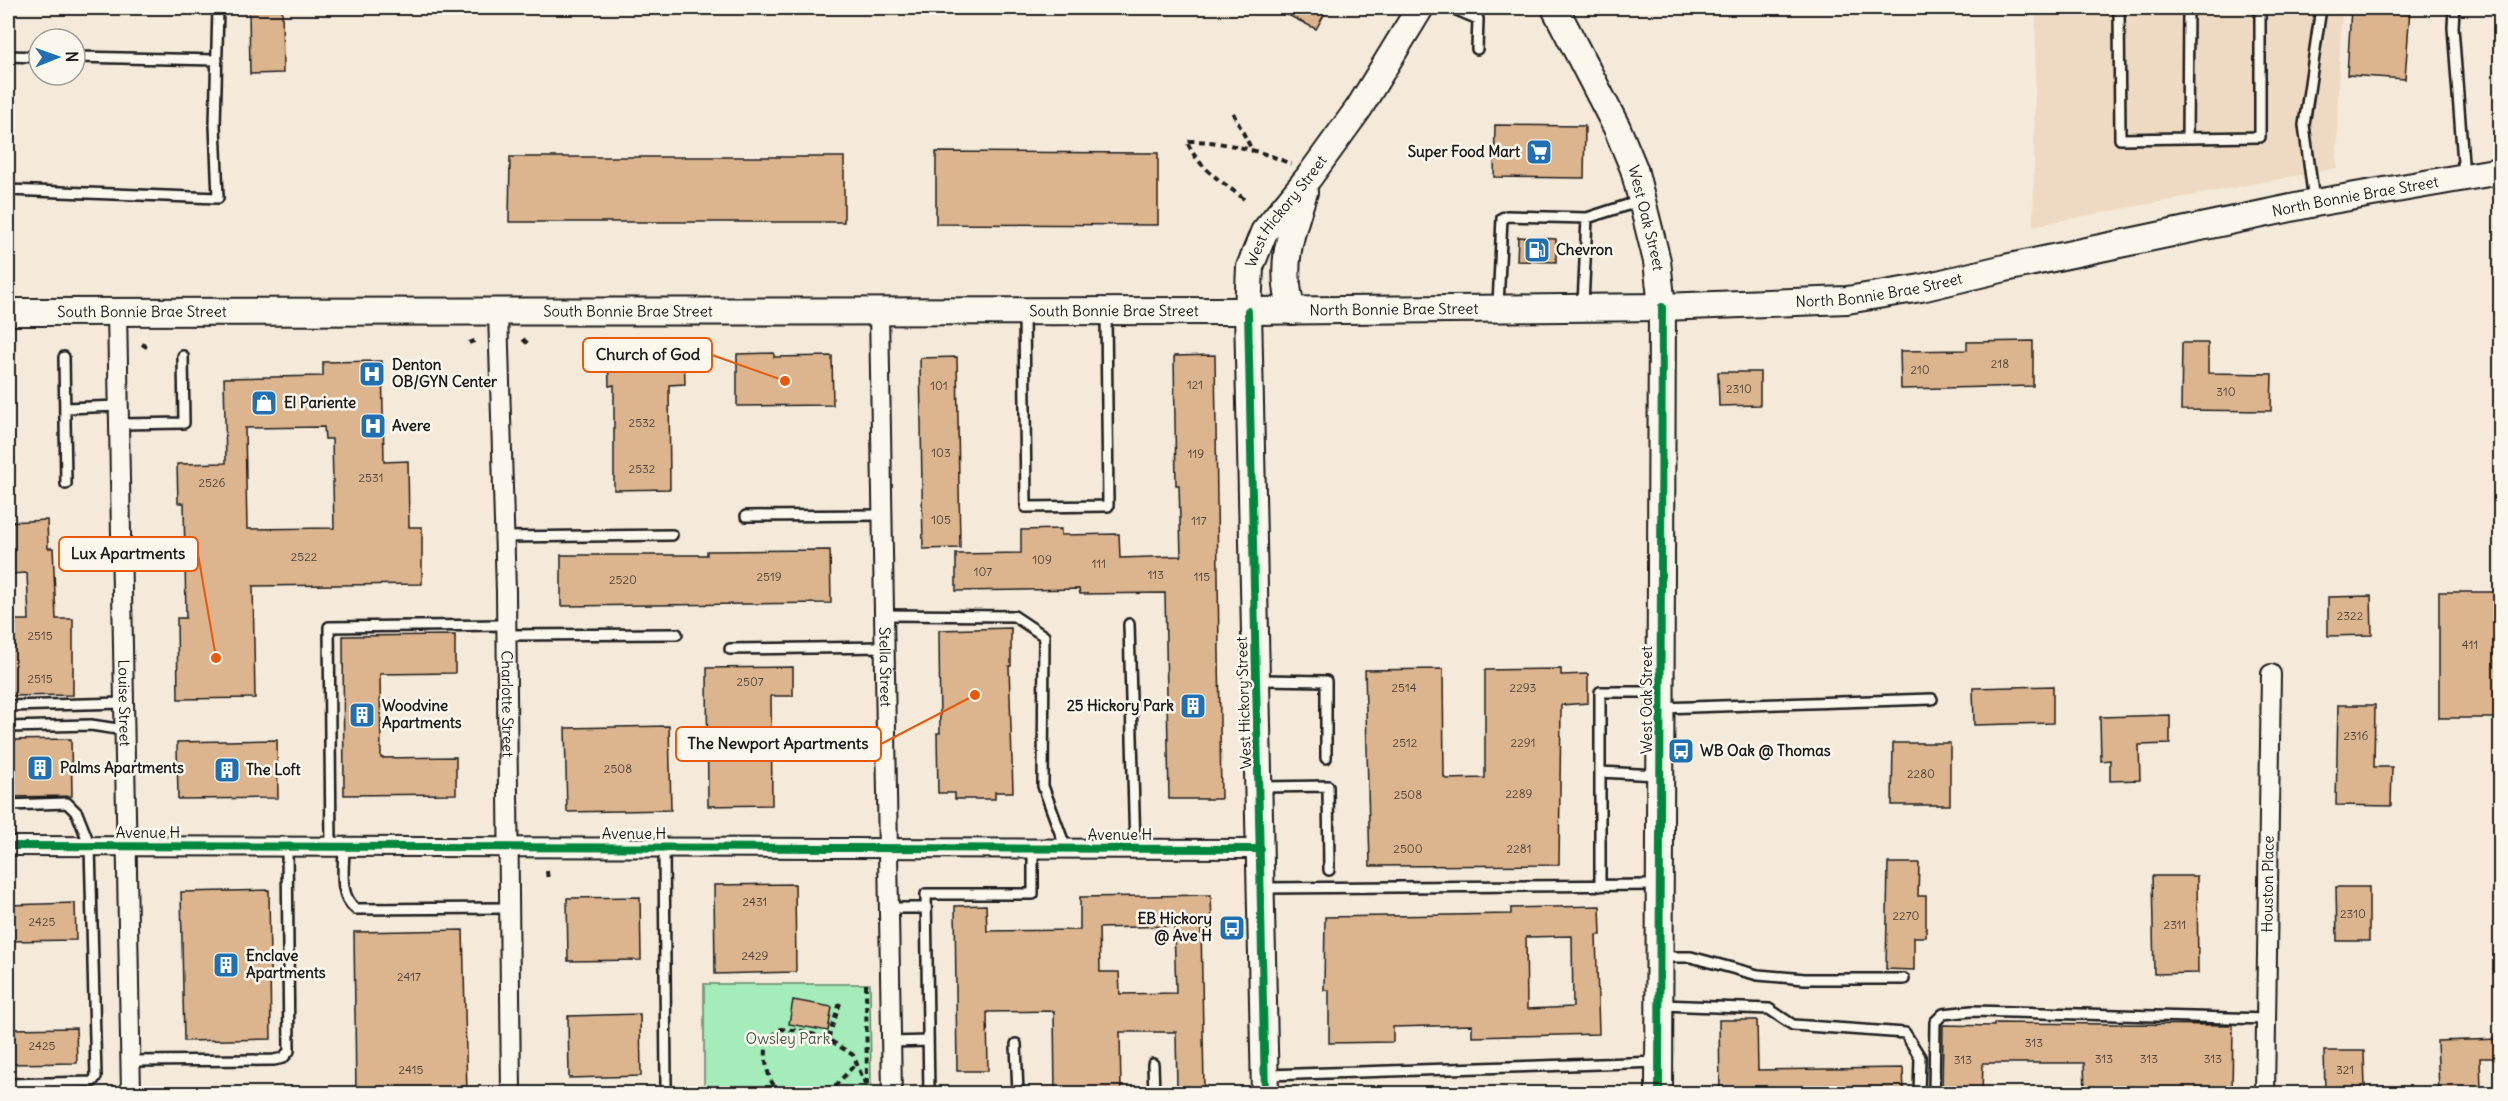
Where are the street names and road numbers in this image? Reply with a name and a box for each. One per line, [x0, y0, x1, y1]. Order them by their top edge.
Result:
street label: West Hickory Street [1241, 151, 1331, 270]
street label: West Oak Street [1624, 163, 1668, 272]
street label: North Bonnie Brae Street [2270, 172, 2440, 221]
street label: North Bonnie Brae Street [1795, 268, 1964, 311]
street label: North Bonnie Brae Street [1309, 299, 1478, 319]
street label: South Bonnie Brae Street [543, 301, 713, 321]
street label: South Bonnie Brae Street [1029, 301, 1199, 320]
street label: South Bonnie Brae Street [57, 302, 227, 321]
street label: Stella Street [875, 627, 896, 707]
street label: West Hickory Street [1232, 636, 1255, 770]
street label: West Oak Street [1637, 646, 1656, 754]
street label: Charlotte Street [498, 650, 518, 757]
street label: Louise Street [114, 659, 135, 747]
street label: Avenue H [116, 823, 181, 842]
street label: Avenue H [602, 824, 667, 843]
street label: Avenue H [1088, 825, 1153, 844]
street label: Houston Place [2257, 835, 2278, 933]

